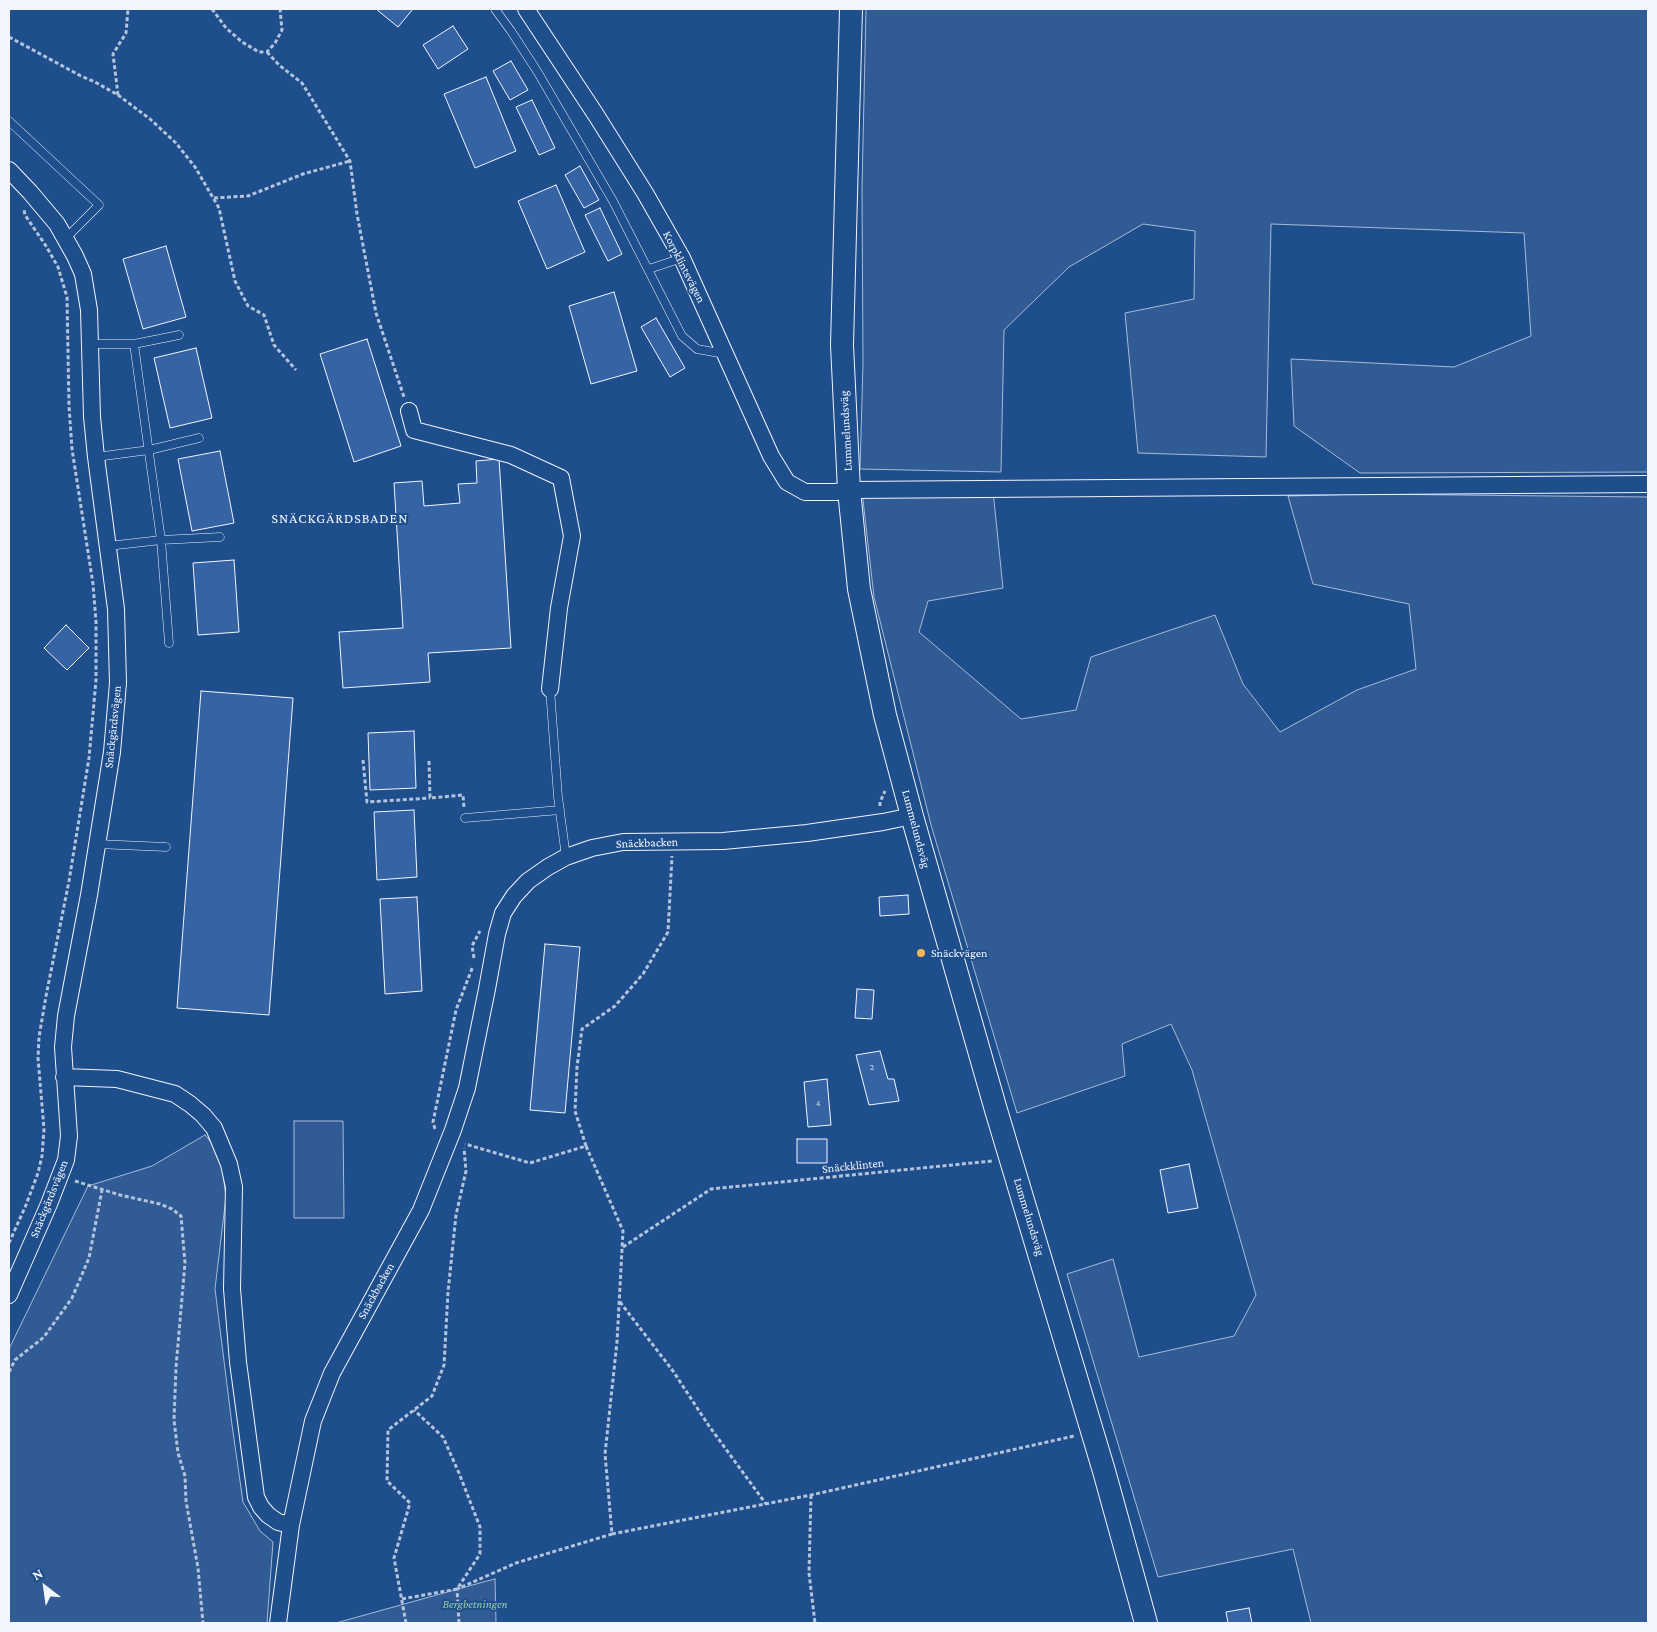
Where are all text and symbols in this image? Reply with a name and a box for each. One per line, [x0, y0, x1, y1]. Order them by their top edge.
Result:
street label: Korpklintsvägen [660, 229, 708, 305]
street label: Lummelundsväg [837, 390, 855, 472]
district label: SNÄCKGÄRDSBADEN [270, 511, 410, 527]
street label: Snäckgärdsvägen [102, 685, 124, 769]
street label: Lummelundsväg [899, 788, 933, 870]
street label: Snäckbacken [616, 835, 678, 851]
place label: Snäckvägen [931, 946, 988, 960]
marker: Snäckvägen [915, 947, 927, 959]
house number: 2 [870, 1061, 874, 1073]
house number: 4 [815, 1097, 821, 1109]
street label: Snäckklinten [821, 1156, 885, 1176]
street label: Snäckgärdsvägen [27, 1158, 71, 1240]
street label: Lummelundsväg [1010, 1176, 1048, 1258]
street label: Snäckbacken [355, 1260, 397, 1322]
north arrow [20, 1562, 70, 1612]
text: N [29, 1565, 46, 1583]
park label: Bergbetningen [442, 1597, 508, 1611]

